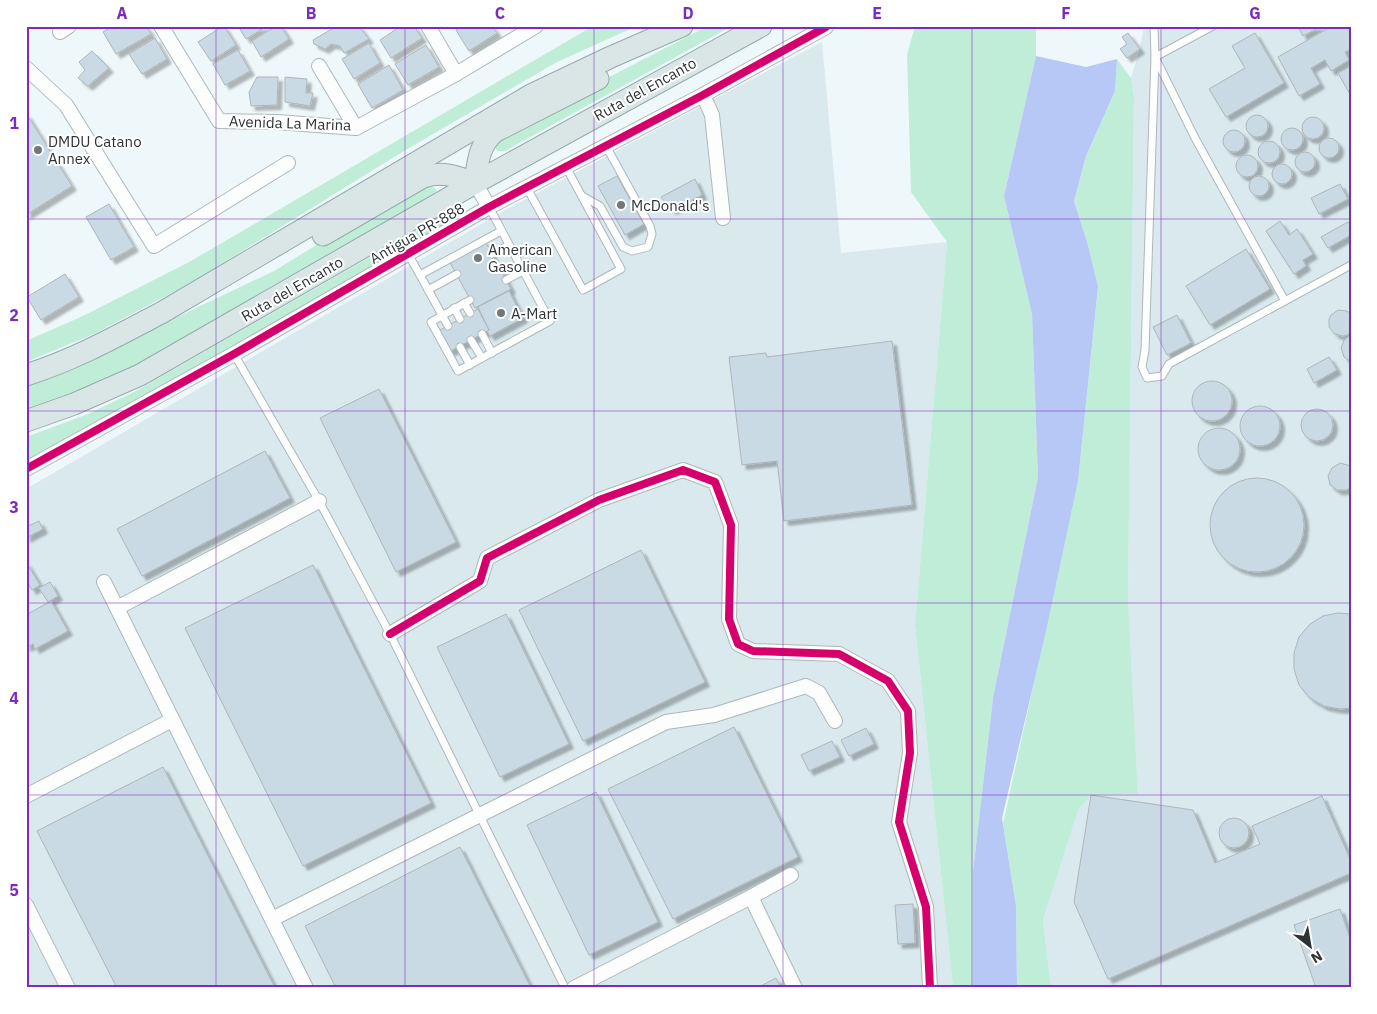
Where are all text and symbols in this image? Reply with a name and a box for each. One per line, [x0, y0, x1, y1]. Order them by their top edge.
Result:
text: A [117, 3, 128, 23]
text: B [306, 3, 317, 23]
text: C [495, 3, 505, 23]
text: D [682, 3, 694, 23]
text: E [872, 3, 882, 23]
text: F [1061, 3, 1071, 23]
text: G [1249, 3, 1261, 23]
street label: Ruta del Encanto [590, 53, 700, 125]
street label: Avenida La Marina [229, 111, 351, 135]
text: 1 [9, 113, 19, 133]
place label: DMDU Catano Annex [48, 132, 142, 168]
marker: DMDU Catano Annex [32, 144, 44, 156]
place label: McDonald's [631, 196, 709, 215]
street label: Antigua PR-888 [366, 198, 468, 268]
marker: McDonald's [615, 199, 627, 211]
place label: American Gasoline [488, 240, 552, 276]
street label: Ruta del Encanto [238, 252, 346, 326]
marker: American Gasoline [472, 252, 484, 264]
place label: A-Mart [511, 304, 557, 323]
text: 2 [9, 305, 19, 325]
marker: A-Mart [495, 307, 507, 319]
text: 3 [9, 497, 19, 517]
text: 4 [9, 688, 19, 708]
text: 5 [9, 880, 19, 900]
north arrow [1284, 922, 1334, 972]
text: N [1308, 947, 1326, 967]

